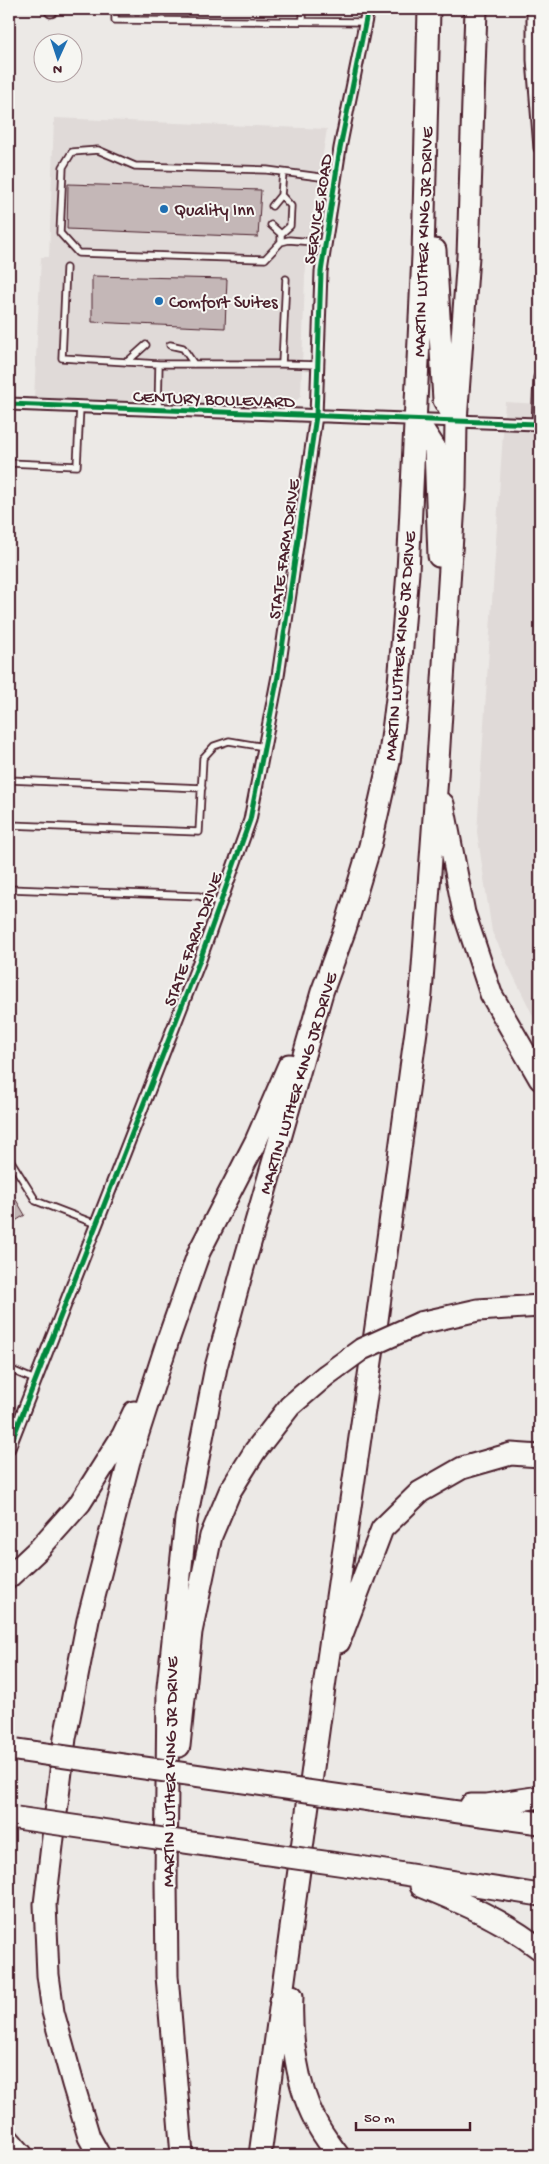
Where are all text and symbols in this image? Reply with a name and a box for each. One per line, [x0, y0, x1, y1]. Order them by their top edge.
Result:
north arrow [32, 32, 82, 82]
text: N [52, 60, 62, 77]
street label: MARTIN LUTHER KING JR DRIVE [410, 126, 439, 358]
street label: SERVICE ROAD [300, 153, 339, 266]
place label: Quality Inn [174, 201, 255, 222]
marker: Quality Inn [158, 203, 170, 215]
place label: Comfort Suites [169, 293, 279, 314]
marker: Comfort Suites [153, 295, 165, 307]
street label: CENTURY BOULEVARD [133, 387, 296, 414]
street label: STATE FARM DRIVE [265, 477, 306, 621]
street label: MARTIN LUTHER KING JR DRIVE [381, 530, 422, 762]
street label: STATE FARM DRIVE [160, 869, 229, 1010]
street label: MARTIN LUTHER KING JR DRIVE [256, 970, 343, 1197]
street label: MARTIN LUTHER KING JR DRIVE [159, 1656, 184, 1887]
scale bar [356, 2099, 470, 2131]
text: 50 m [364, 2110, 395, 2128]

